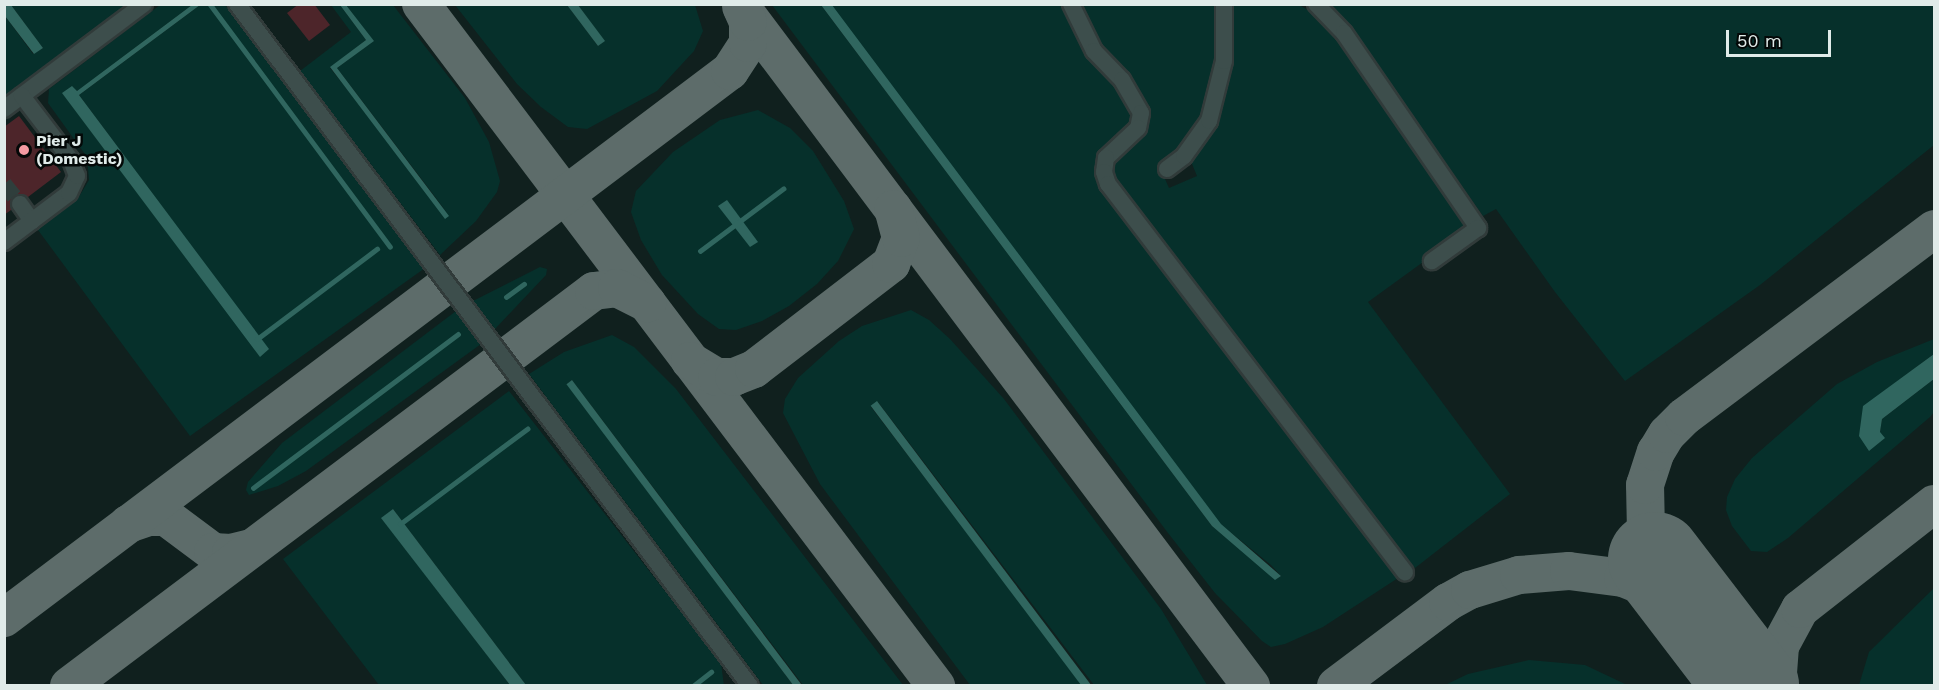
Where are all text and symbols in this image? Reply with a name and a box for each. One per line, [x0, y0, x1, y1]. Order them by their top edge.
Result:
scale bar [1729, 18, 1834, 56]
text: 50 m [1737, 30, 1782, 51]
place label: Pier J (Domestic) [36, 131, 123, 169]
marker: Pier J (Domestic) [17, 143, 31, 157]

